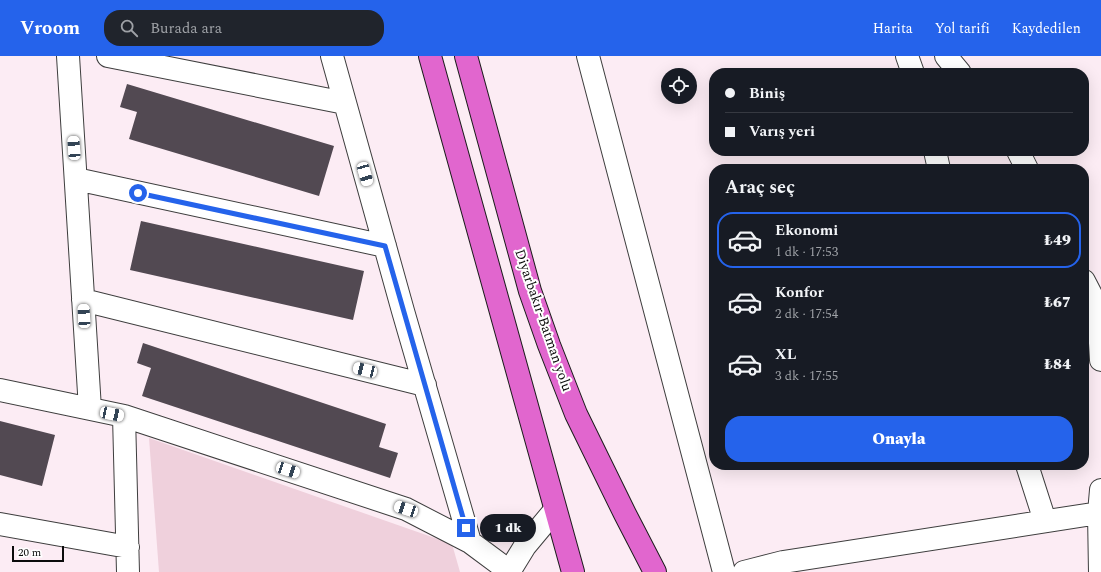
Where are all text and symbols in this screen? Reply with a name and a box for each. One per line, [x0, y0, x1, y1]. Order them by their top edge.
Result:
search box [104, 10, 384, 46]
text: Vroom [20, 14, 80, 43]
icon: search [118, 17, 140, 39]
text: Burada ara [150, 17, 222, 40]
text: Harita [873, 18, 913, 39]
text: Yol tarifi [935, 18, 990, 39]
text: Kaydedilen [1012, 18, 1081, 39]
map controls [661, 68, 697, 104]
button: locate [661, 68, 697, 104]
text: Biniş [749, 82, 785, 105]
text: Varış yeri [749, 120, 815, 143]
car [67, 136, 81, 160]
car [356, 161, 374, 187]
text: Araç seç [725, 174, 795, 201]
route start [129, 184, 147, 202]
text: Ekonomi [775, 219, 838, 242]
icon: car [727, 222, 763, 258]
text: ₺49 [1044, 229, 1071, 252]
text: 1 dk · 17:53 [775, 242, 838, 262]
street label: Diyarbakır-Batman yolu [509, 246, 578, 394]
text: Konfor [775, 281, 824, 304]
icon: car [727, 284, 763, 320]
text: ₺67 [1044, 291, 1071, 314]
car [77, 304, 91, 328]
text: 2 dk · 17:54 [775, 304, 838, 324]
text: XL [775, 343, 796, 366]
icon: car [727, 346, 763, 382]
text: ₺84 [1044, 353, 1071, 376]
car [352, 361, 378, 379]
text: 3 dk · 17:55 [775, 366, 838, 386]
car [99, 406, 125, 422]
button: Onayla [725, 416, 1073, 462]
car [275, 461, 301, 479]
car [393, 500, 419, 518]
callout: 1 dk [480, 514, 536, 542]
text: 1 dk [494, 518, 522, 538]
route end [457, 519, 475, 537]
scale bar [12, 544, 64, 563]
text: 20 m [18, 544, 41, 561]

